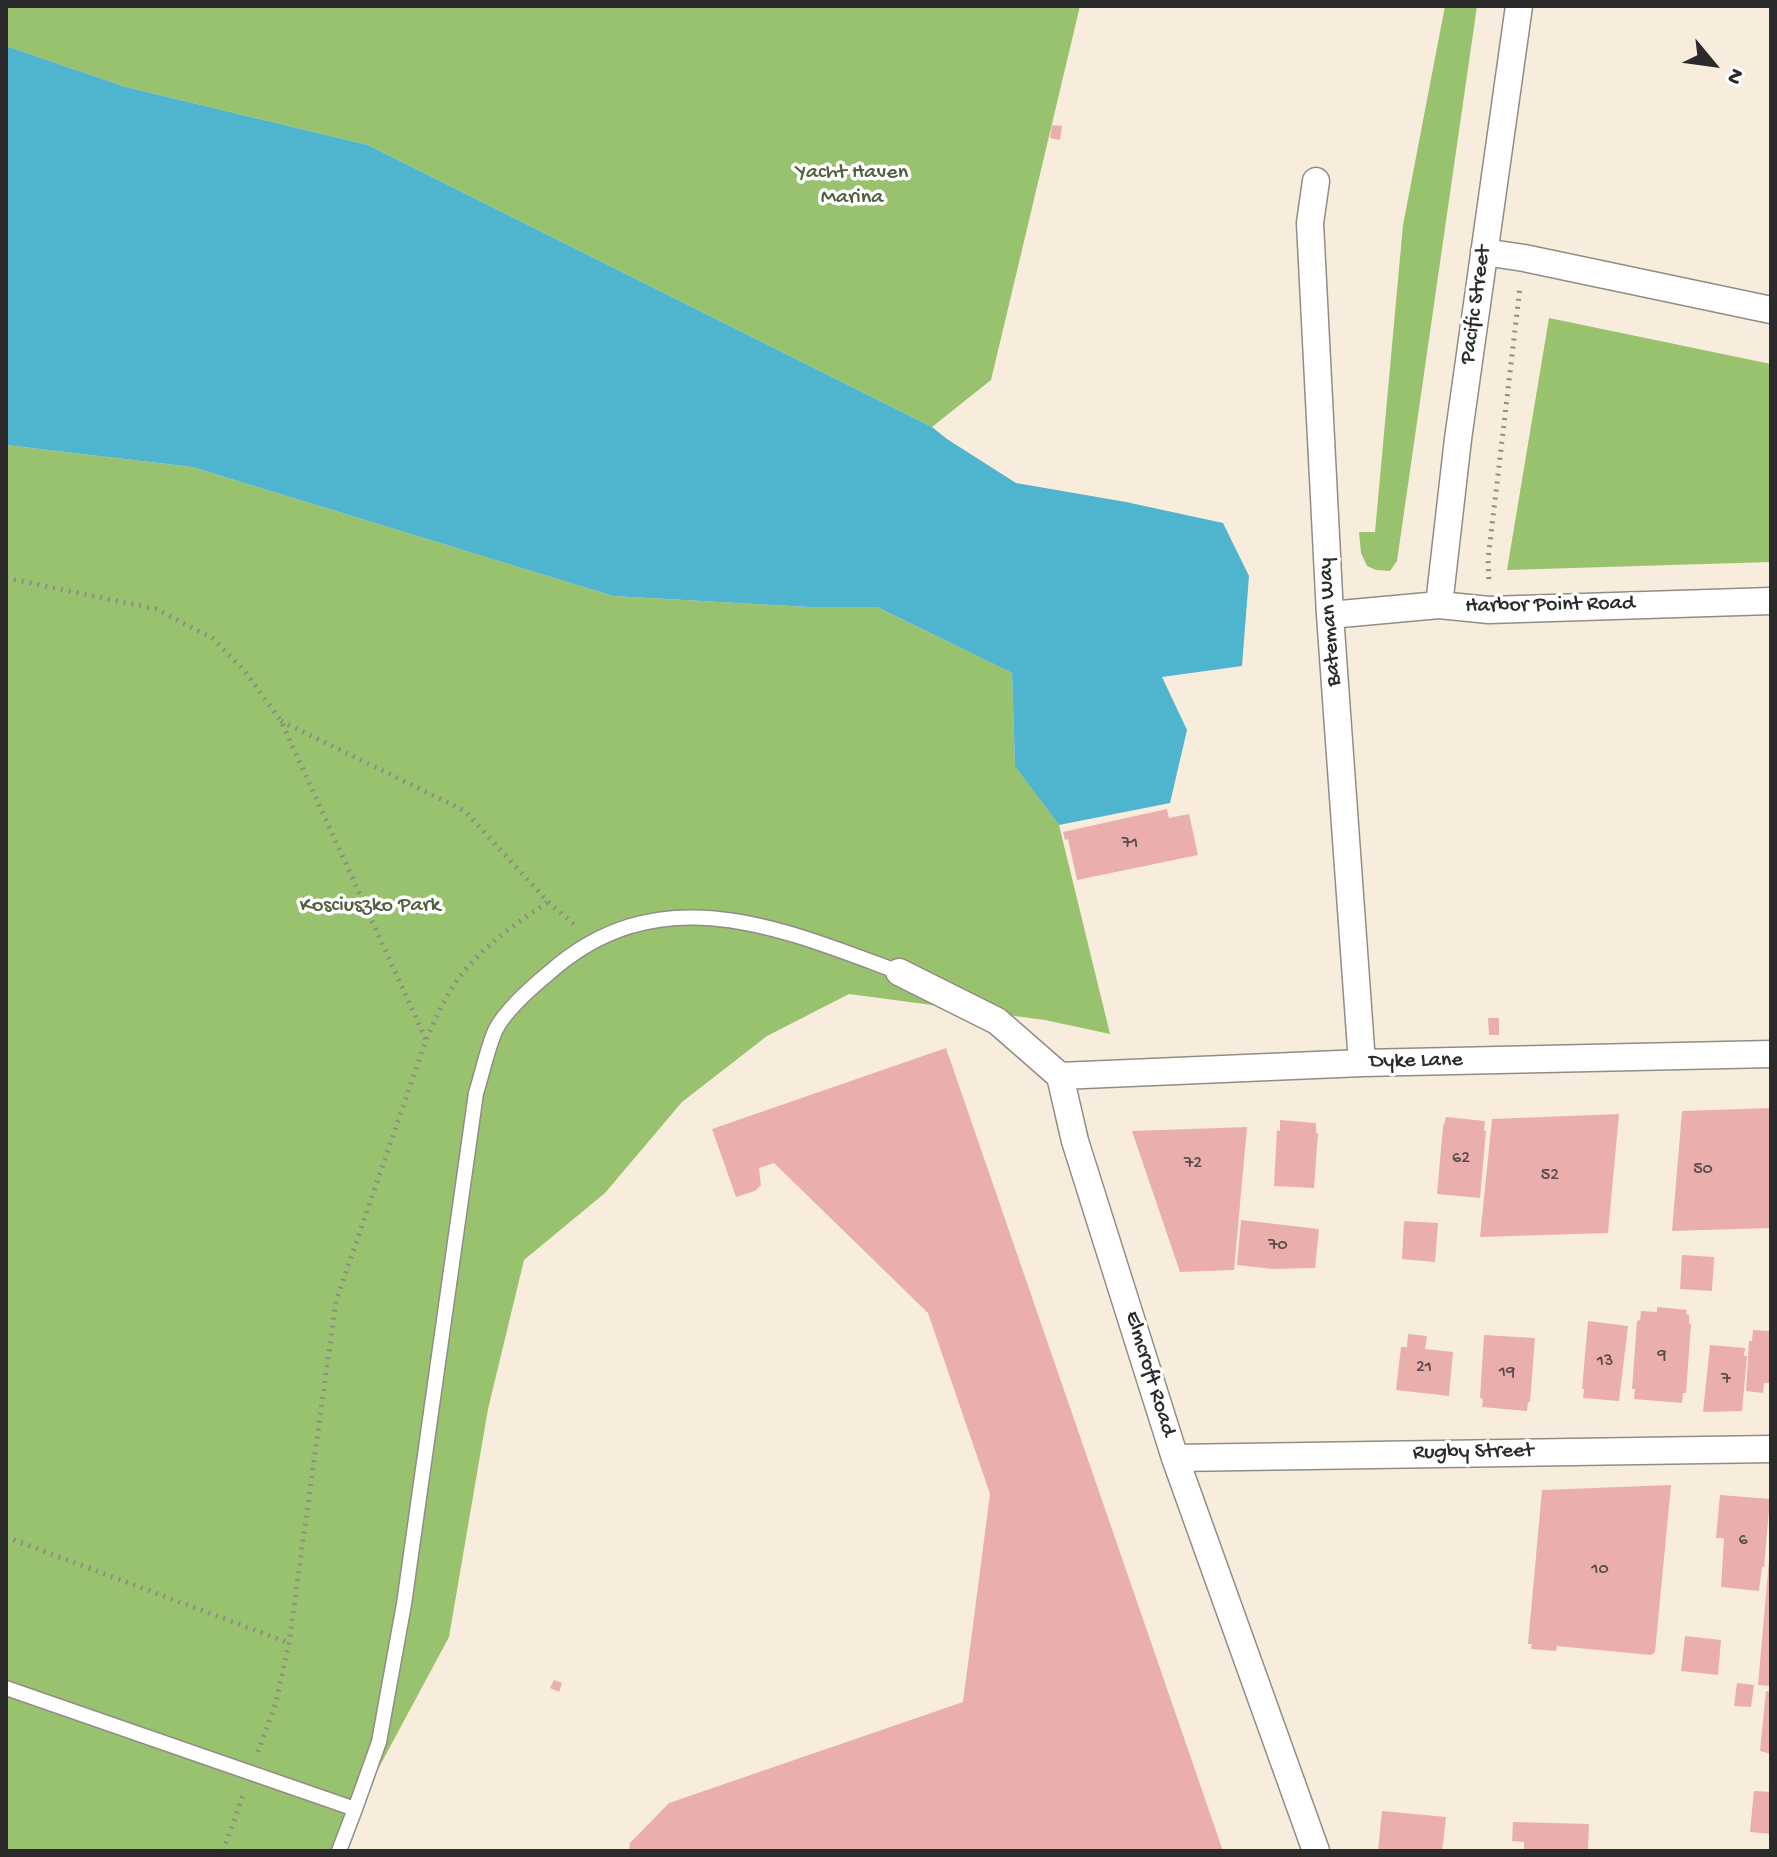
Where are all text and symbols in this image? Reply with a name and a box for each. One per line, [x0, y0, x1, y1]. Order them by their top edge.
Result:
north arrow [1673, 24, 1753, 104]
text: N [1719, 63, 1749, 88]
park label: Yacht Haven Marina [796, 161, 908, 212]
street label: Pacific Street [1456, 244, 1498, 366]
street label: Bateman Way [1313, 557, 1349, 687]
street label: Harbor Point Road [1465, 591, 1635, 621]
house number: 71 [1122, 833, 1138, 855]
park label: Kosciuszko Park [300, 894, 440, 920]
street label: Dyke Lane [1369, 1048, 1463, 1076]
house number: 62 [1452, 1148, 1470, 1170]
house number: 72 [1184, 1153, 1202, 1175]
house number: 50 [1693, 1159, 1713, 1181]
house number: 52 [1541, 1165, 1559, 1187]
house number: 70 [1268, 1235, 1288, 1257]
street label: Elmcroft Road [1117, 1308, 1181, 1440]
house number: 9 [1657, 1345, 1667, 1367]
house number: 13 [1597, 1351, 1613, 1373]
house number: 21 [1416, 1357, 1432, 1379]
house number: 19 [1499, 1362, 1515, 1384]
house number: 7 [1721, 1369, 1731, 1391]
street label: Rugby Street [1412, 1439, 1534, 1467]
house number: 6 [1738, 1530, 1748, 1552]
house number: 10 [1591, 1559, 1609, 1581]

